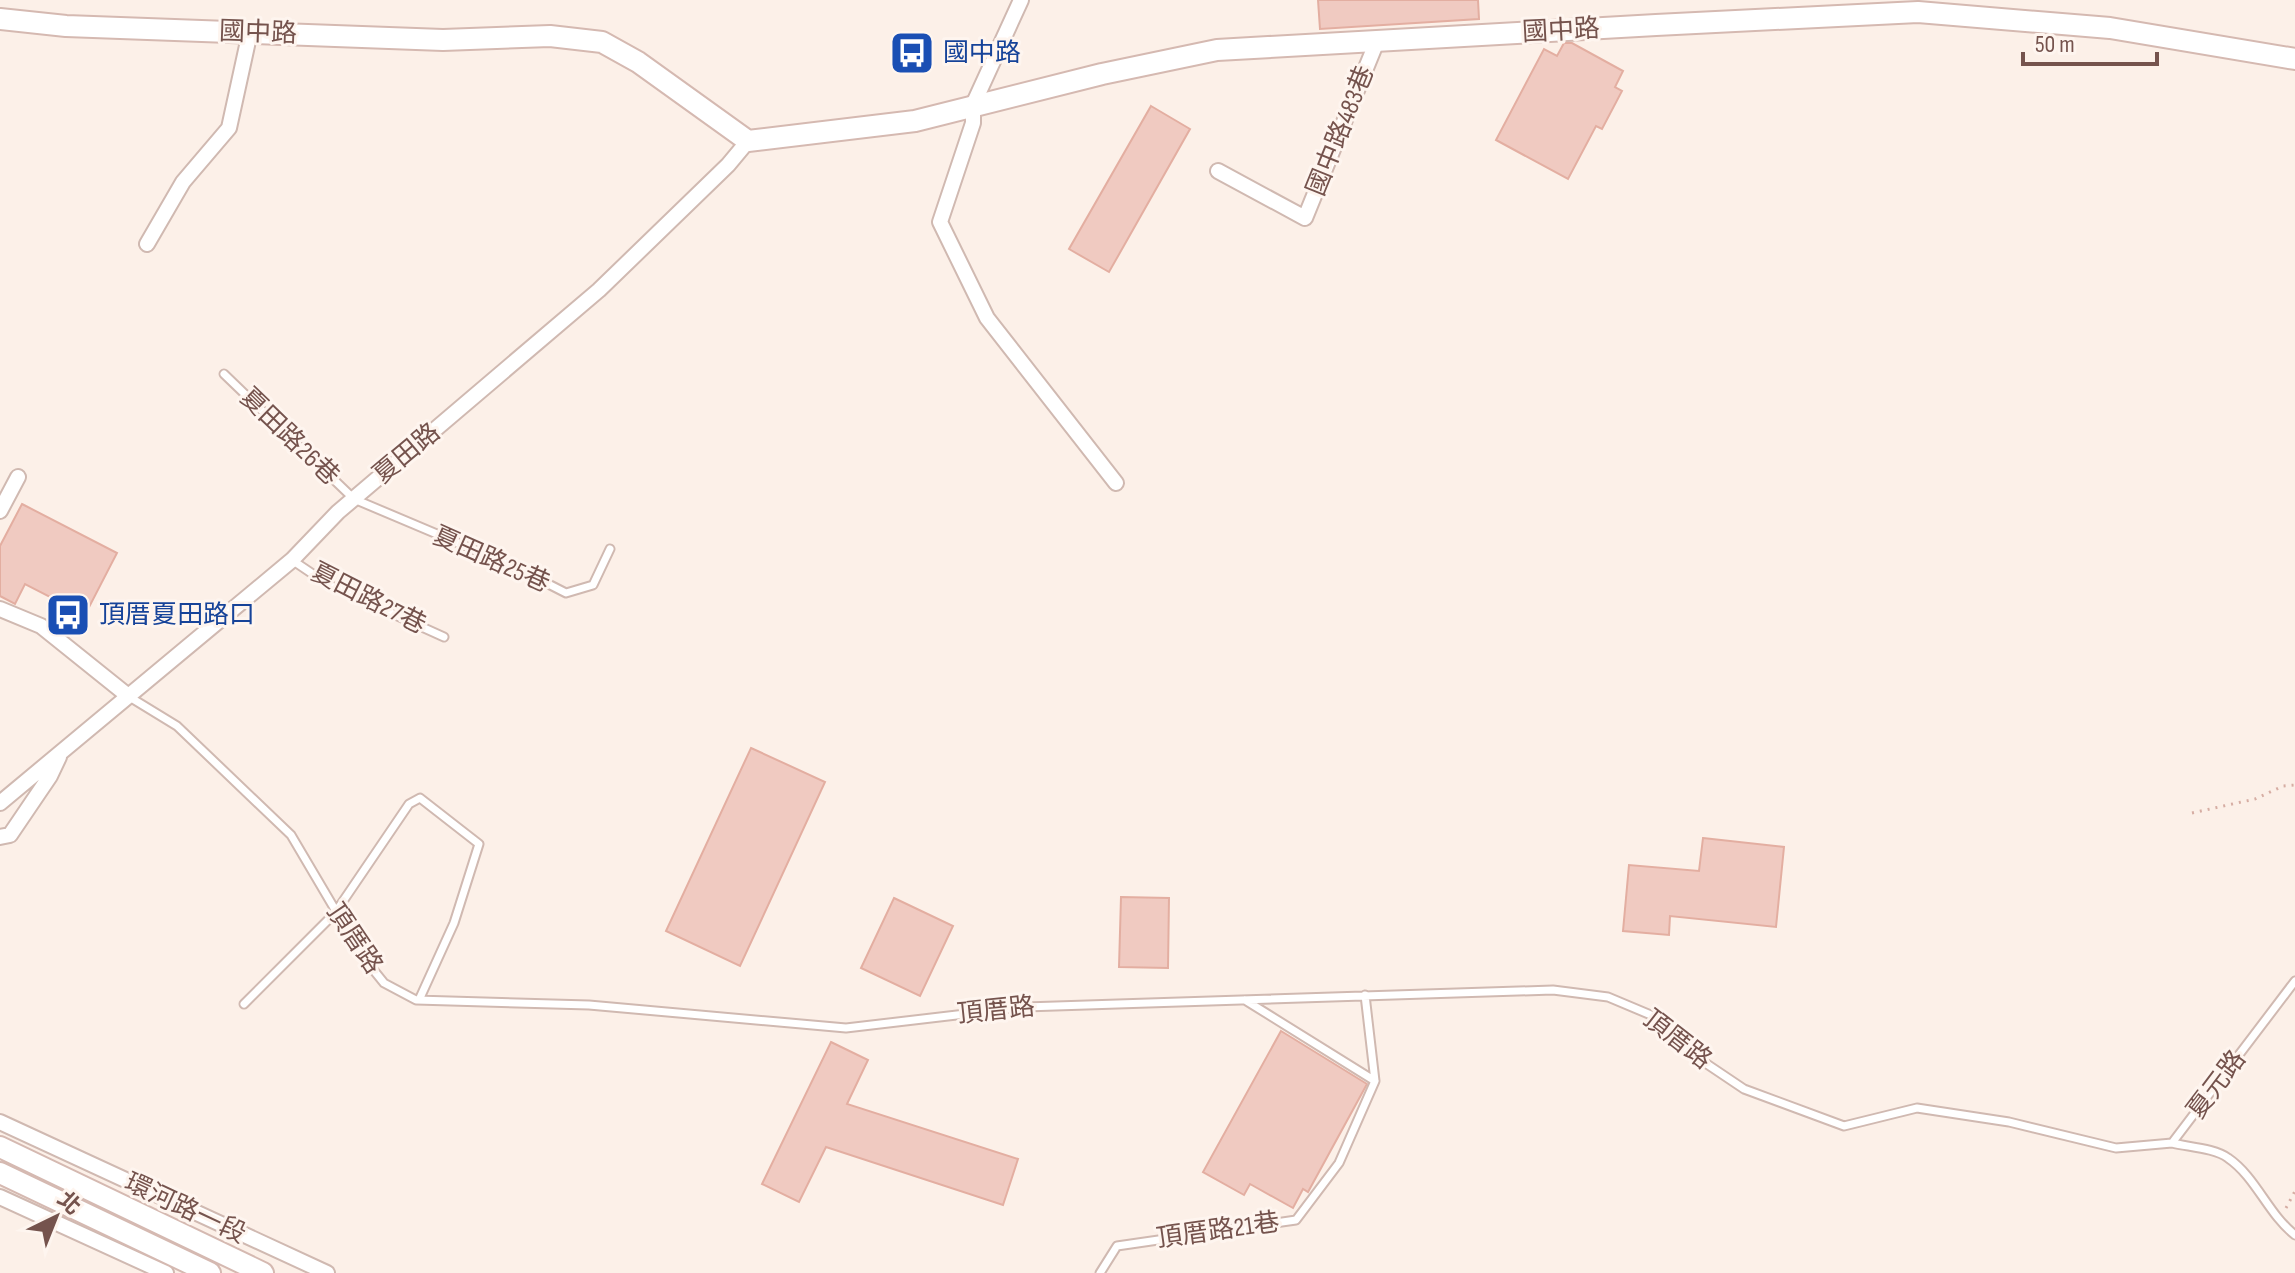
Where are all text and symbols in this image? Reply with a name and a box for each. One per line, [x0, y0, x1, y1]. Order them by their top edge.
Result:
street label: 國中路 [1521, 13, 1601, 49]
street label: 國中路 [218, 16, 298, 50]
scale bar [2023, 16, 2157, 66]
bus stop icon: 國中路 [888, 29, 936, 77]
text: 50 m [2035, 30, 2075, 59]
place label: 國中路 [943, 38, 1021, 69]
street label: 國中路483巷 [1301, 62, 1381, 200]
street label: 夏田路26巷 [233, 382, 345, 492]
street label: 夏田路 [367, 417, 447, 491]
street label: 夏田路25巷 [428, 520, 554, 600]
street label: 夏田路27巷 [305, 557, 431, 641]
bus stop icon: 頂厝夏田路口 [44, 591, 92, 639]
place label: 頂厝夏田路口 [99, 600, 255, 631]
street label: 頂厝路 [319, 898, 389, 980]
street label: 頂厝路 [956, 992, 1036, 1030]
street label: 頂厝路 [1637, 1004, 1717, 1076]
street label: 夏元路 [2181, 1045, 2253, 1125]
street label: 環河路一段 [120, 1167, 250, 1251]
north arrow [16, 1177, 96, 1257]
text: 北 [51, 1186, 86, 1221]
street label: 頂厝路21巷 [1155, 1207, 1281, 1255]

